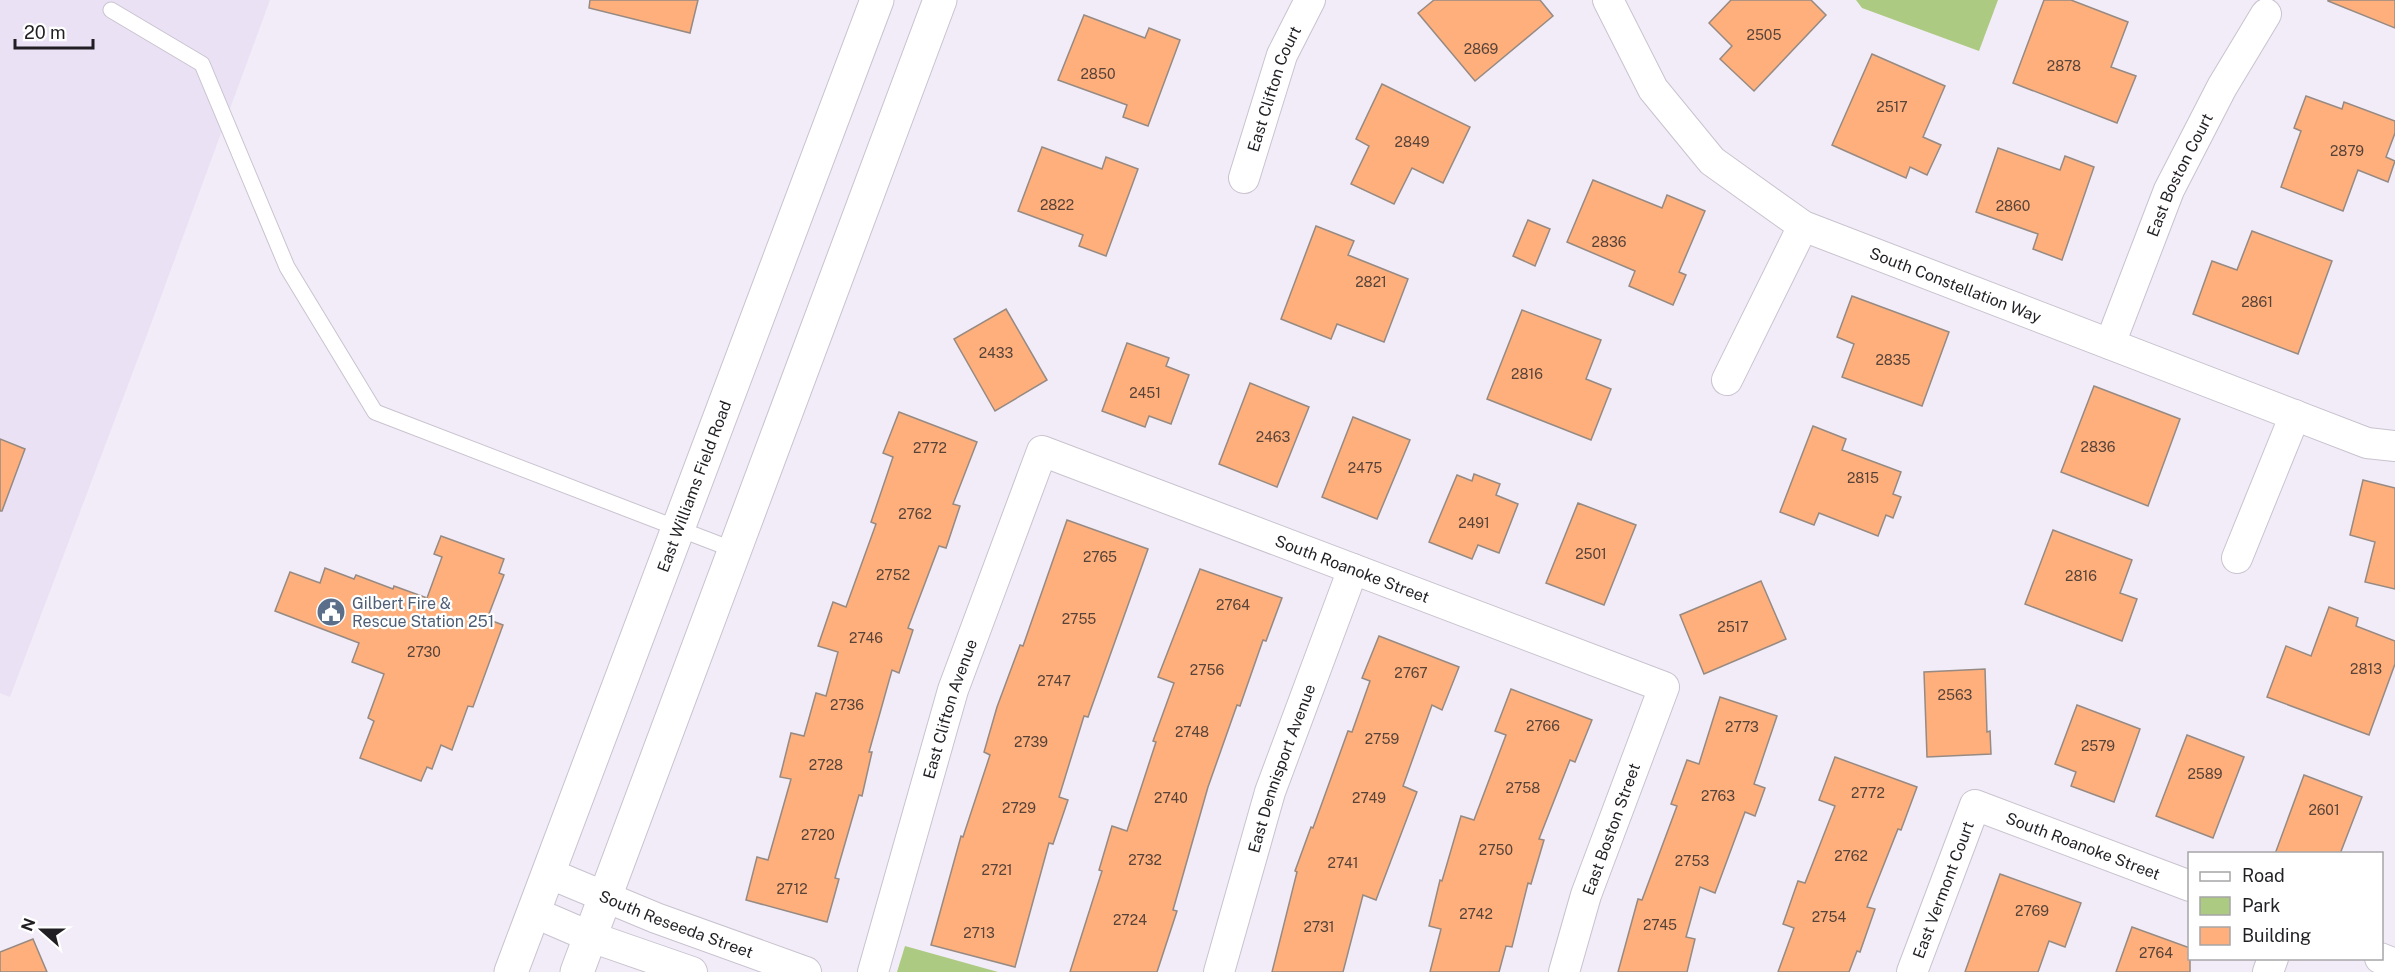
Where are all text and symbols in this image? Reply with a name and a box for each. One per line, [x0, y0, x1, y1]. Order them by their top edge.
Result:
scale bar [15, 12, 93, 50]
text: 20 m [24, 22, 66, 43]
street label: East Clifton Court [1244, 23, 1305, 154]
house number: 2505 [1747, 27, 1781, 43]
house number: 2869 [1464, 41, 1499, 57]
house number: 2878 [2047, 58, 2081, 74]
house number: 2850 [1081, 66, 1115, 82]
house number: 2517 [1876, 99, 1908, 115]
street label: East Boston Court [2143, 110, 2217, 239]
house number: 2849 [1395, 134, 1430, 150]
house number: 2879 [2330, 143, 2364, 159]
house number: 2822 [1040, 197, 1074, 213]
house number: 2860 [1996, 198, 2030, 214]
house number: 2836 [1592, 234, 1627, 250]
street label: South Constellation Way [1867, 244, 2044, 327]
house number: 2821 [1355, 274, 1387, 290]
house number: 2861 [2241, 294, 2273, 310]
house number: 2433 [979, 345, 1014, 361]
house number: 2835 [1875, 352, 1911, 368]
house number: 2816 [1511, 366, 1543, 382]
house number: 2451 [1129, 385, 1161, 401]
street label: East Williams Field Road [653, 398, 735, 575]
house number: 2463 [1256, 429, 1290, 445]
house number: 2836 [2081, 439, 2116, 455]
house number: 2772 [913, 440, 947, 456]
house number: 2475 [1348, 460, 1382, 476]
house number: 2815 [1847, 470, 1879, 486]
house number: 2762 [898, 506, 932, 522]
house number: 2491 [1458, 515, 1490, 531]
street label: South Roanoke Street [1272, 531, 1432, 607]
house number: 2501 [1575, 546, 1607, 562]
house number: 2765 [1083, 549, 1117, 565]
house number: 2752 [876, 567, 910, 583]
house number: 2816 [2065, 568, 2097, 584]
place label: Gilbert Fire & Rescue Station 251 [352, 594, 494, 631]
public building icon: Gilbert Fire & Rescue Station 251 [315, 596, 347, 628]
house number: 2764 [1216, 597, 1250, 613]
house number: 2755 [1062, 611, 1096, 627]
house number: 2517 [1717, 619, 1749, 635]
house number: 2746 [849, 630, 883, 646]
street label: East Clifton Avenue [919, 637, 981, 781]
house number: 2730 [407, 644, 441, 660]
house number: 2813 [2350, 661, 2382, 677]
house number: 2756 [1190, 662, 1224, 678]
house number: 2767 [1394, 665, 1428, 681]
house number: 2747 [1037, 673, 1071, 689]
street label: East Dennisport Avenue [1244, 682, 1319, 855]
house number: 2563 [1938, 687, 1973, 703]
house number: 2736 [830, 697, 864, 713]
house number: 2766 [1526, 718, 1560, 734]
house number: 2773 [1725, 719, 1759, 735]
house number: 2748 [1175, 724, 1209, 740]
house number: 2759 [1365, 731, 1399, 747]
house number: 2739 [1014, 734, 1048, 750]
house number: 2579 [2081, 738, 2115, 754]
house number: 2728 [809, 757, 843, 773]
street label: East Boston Street [1579, 761, 1644, 898]
house number: 2589 [2187, 766, 2223, 782]
house number: 2758 [1506, 780, 1540, 796]
house number: 2772 [1851, 785, 1885, 801]
house number: 2763 [1701, 788, 1735, 804]
house number: 2740 [1154, 790, 1188, 806]
house number: 2749 [1352, 790, 1386, 806]
house number: 2729 [1002, 800, 1036, 816]
house number: 2601 [2308, 802, 2340, 818]
street label: South Roanoke Street [2003, 809, 2163, 884]
street label: East Vermont Court [1909, 819, 1978, 961]
house number: 2720 [801, 827, 835, 843]
house number: 2750 [1479, 842, 1513, 858]
house number: 2762 [1834, 848, 1868, 864]
house number: 2732 [1128, 852, 1162, 868]
legend [2188, 852, 2383, 960]
house number: 2753 [1675, 853, 1709, 869]
house number: 2741 [1328, 855, 1358, 871]
house number: 2721 [982, 862, 1012, 878]
text: Road [2242, 865, 2285, 886]
house number: 2712 [776, 881, 808, 897]
street label: South Reseeda Street [596, 886, 756, 962]
text: Park [2242, 895, 2280, 916]
north arrow [12, 900, 72, 960]
house number: 2769 [2015, 903, 2049, 919]
house number: 2742 [1459, 906, 1493, 922]
house number: 2754 [1812, 909, 1846, 925]
house number: 2724 [1113, 912, 1147, 928]
text: N [17, 916, 40, 934]
house number: 2745 [1643, 917, 1677, 933]
house number: 2731 [1304, 919, 1335, 935]
house number: 2713 [963, 925, 995, 941]
text: Building [2242, 925, 2311, 946]
house number: 2764 [2139, 945, 2173, 961]

